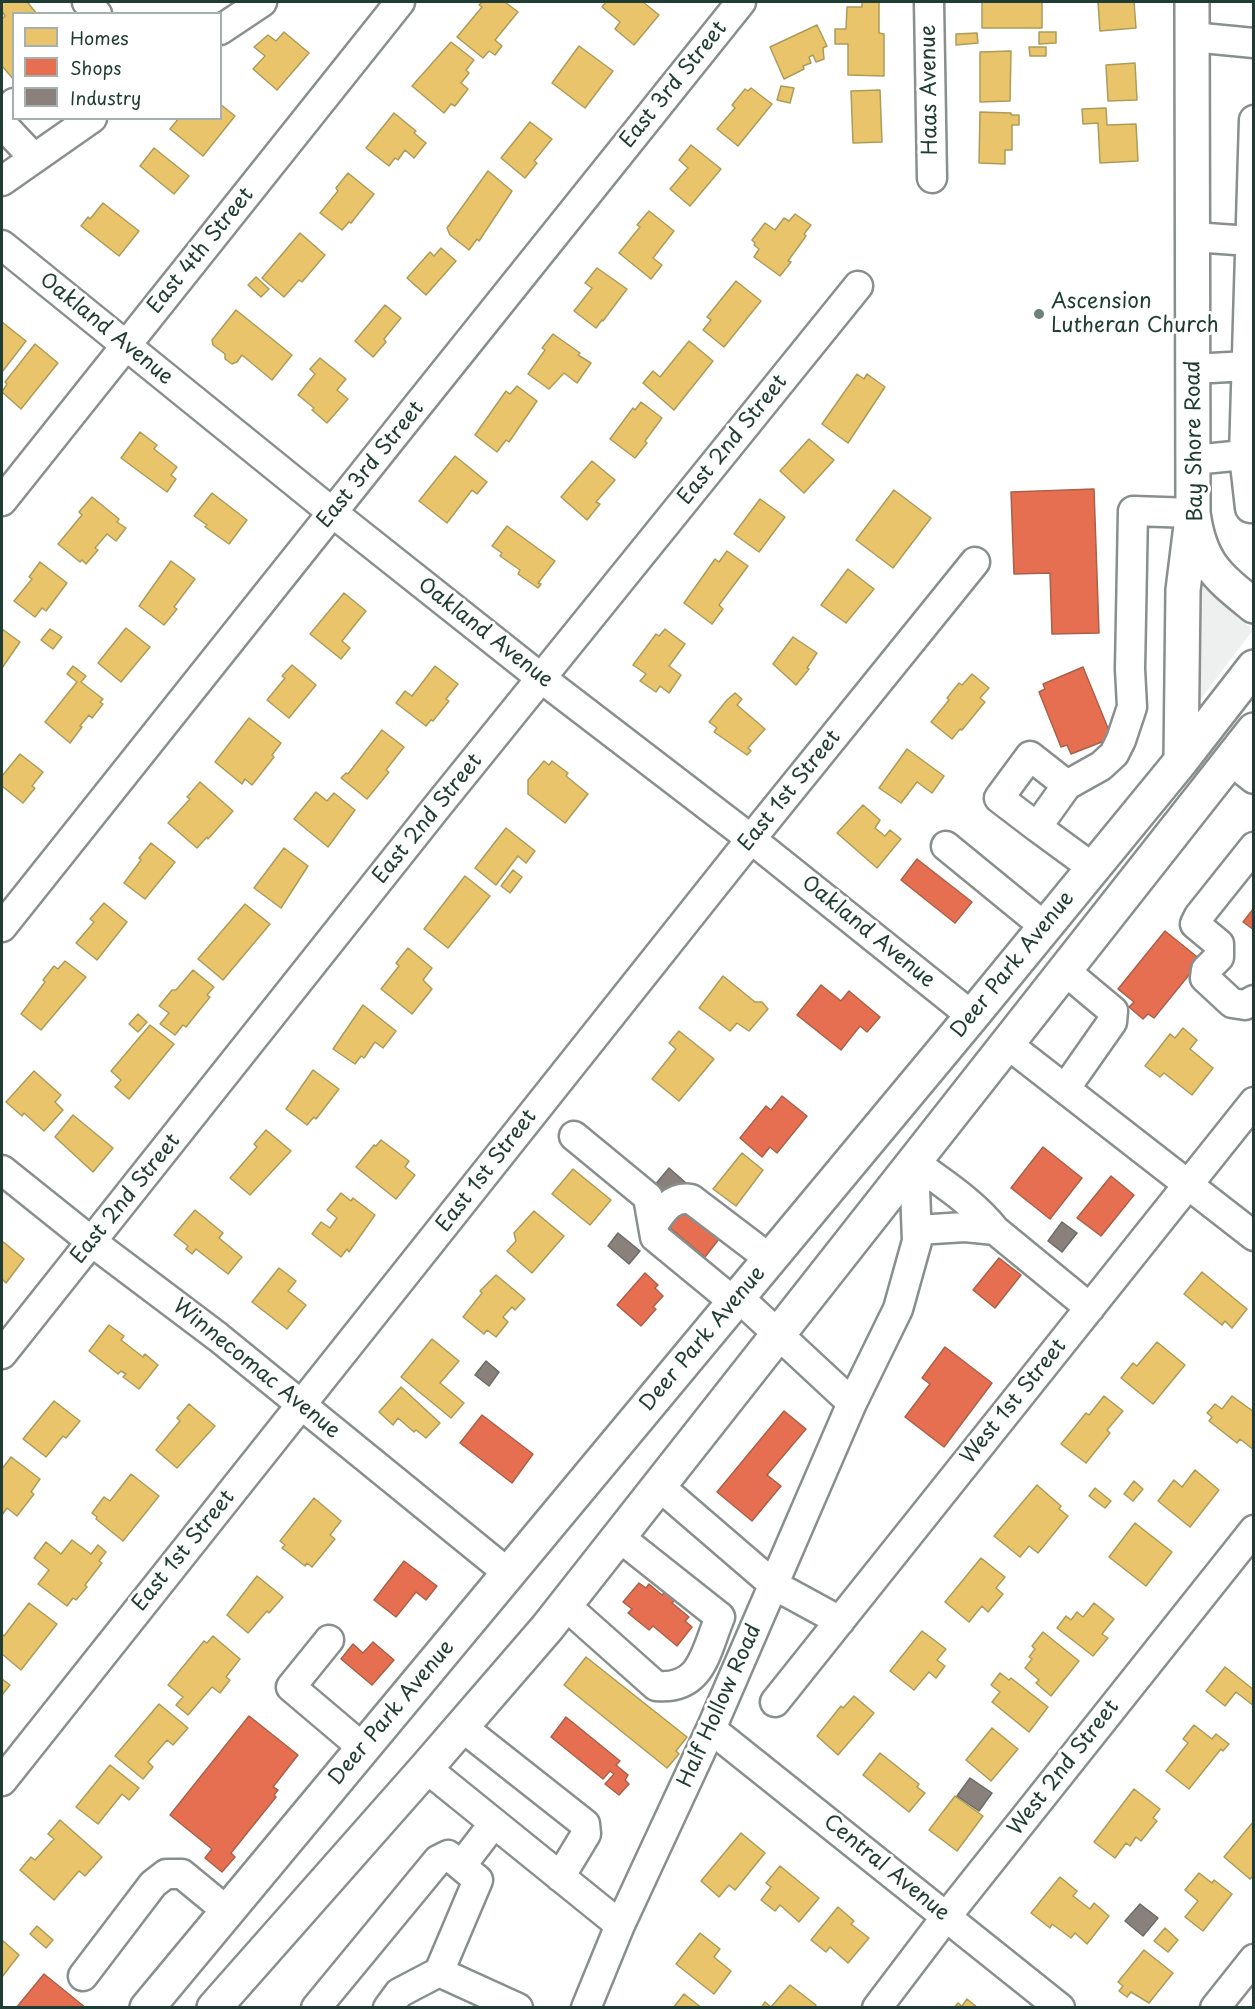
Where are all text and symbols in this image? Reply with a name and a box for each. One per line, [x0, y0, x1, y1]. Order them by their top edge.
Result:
legend [12, 12, 222, 120]
street label: East 3rd Street [615, 17, 733, 153]
text: Homes [70, 24, 128, 51]
street label: Haas Avenue [916, 25, 944, 155]
text: Shops [70, 54, 121, 81]
text: Industry [70, 84, 141, 111]
street label: East 4th Street [143, 183, 259, 319]
street label: Oakland Avenue [34, 268, 178, 390]
place label: Ascension Lutheran Church [1051, 289, 1219, 339]
marker: Ascension Lutheran Church [1032, 307, 1046, 321]
street label: Bay Shore Road [1181, 360, 1209, 522]
street label: East 2nd Street [673, 370, 793, 510]
street label: East 3rd Street [312, 397, 430, 533]
street label: Oakland Avenue [413, 573, 557, 693]
street label: East 1st Street [734, 726, 846, 856]
street label: East 2nd Street [368, 749, 488, 889]
street label: Oakland Avenue [796, 871, 940, 993]
street label: Deer Park Avenue [946, 887, 1080, 1043]
street label: East 1st Street [431, 1105, 543, 1237]
street label: East 2nd Street [66, 1129, 186, 1269]
street label: Deer Park Avenue [635, 1261, 771, 1417]
street label: Winnecomac Avenue [167, 1294, 345, 1444]
street label: West 1st Street [956, 1334, 1072, 1470]
street label: East 1st Street [128, 1486, 240, 1616]
street label: Half Hollow Road [673, 1621, 767, 1791]
street label: Deer Park Avenue [324, 1635, 460, 1791]
street label: West 2nd Street [1003, 1695, 1125, 1841]
street label: Central Avenue [818, 1809, 954, 1927]

